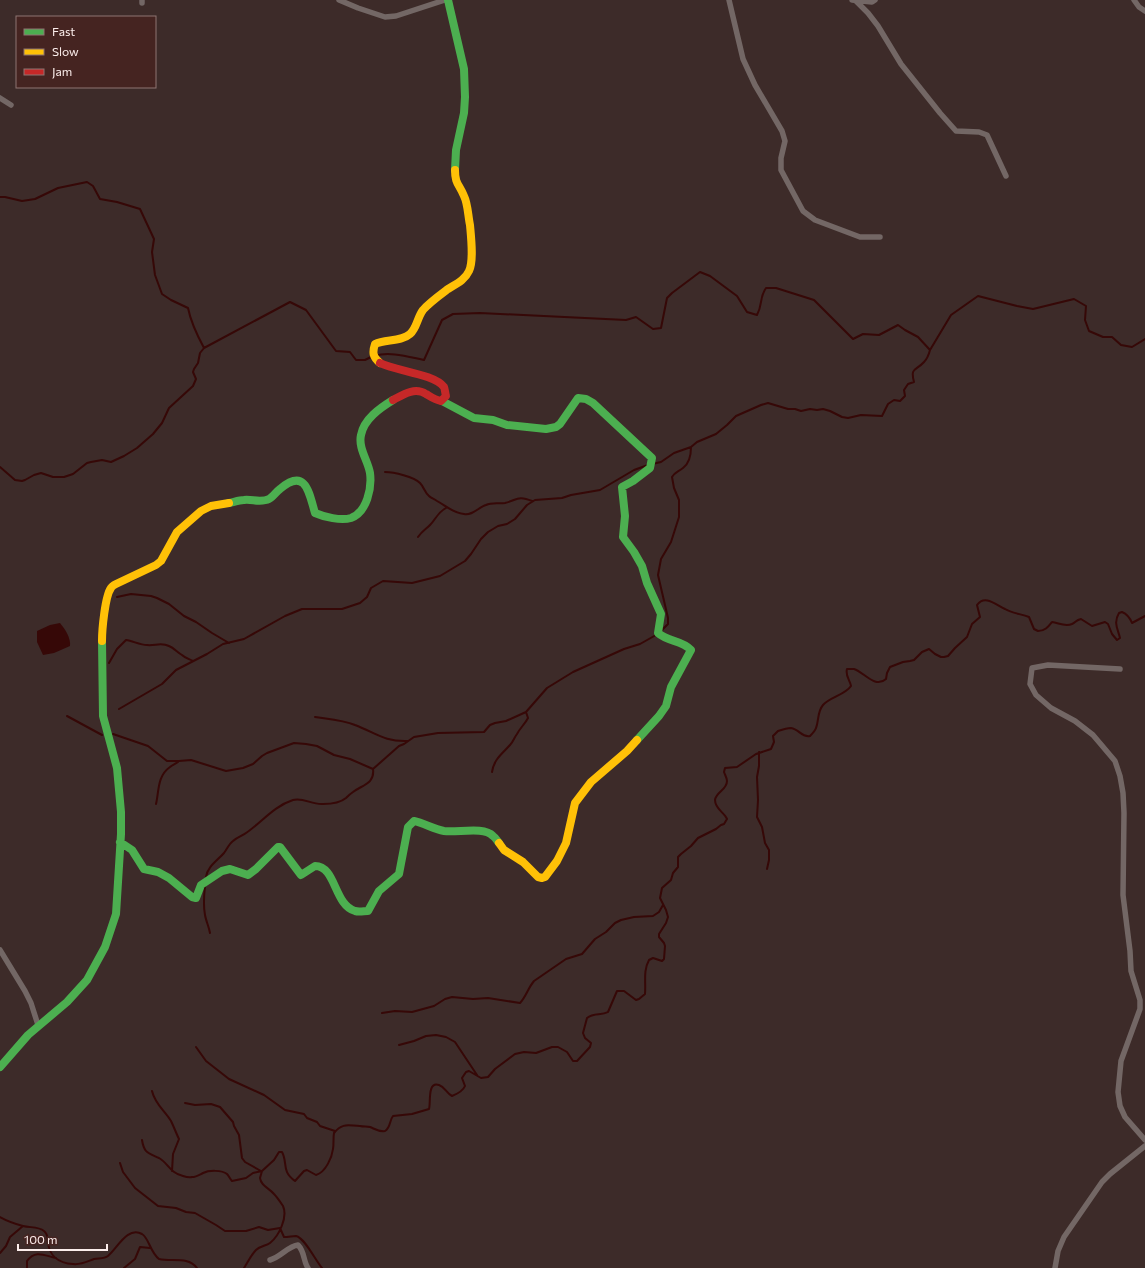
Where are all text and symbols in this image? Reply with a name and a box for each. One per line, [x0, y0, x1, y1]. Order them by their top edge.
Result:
legend [16, 16, 156, 88]
text: Fast [52, 24, 75, 38]
text: Slow [52, 44, 79, 58]
text: Jam [52, 64, 72, 79]
scale bar [18, 1226, 107, 1252]
text: 100 m [24, 1232, 58, 1246]

